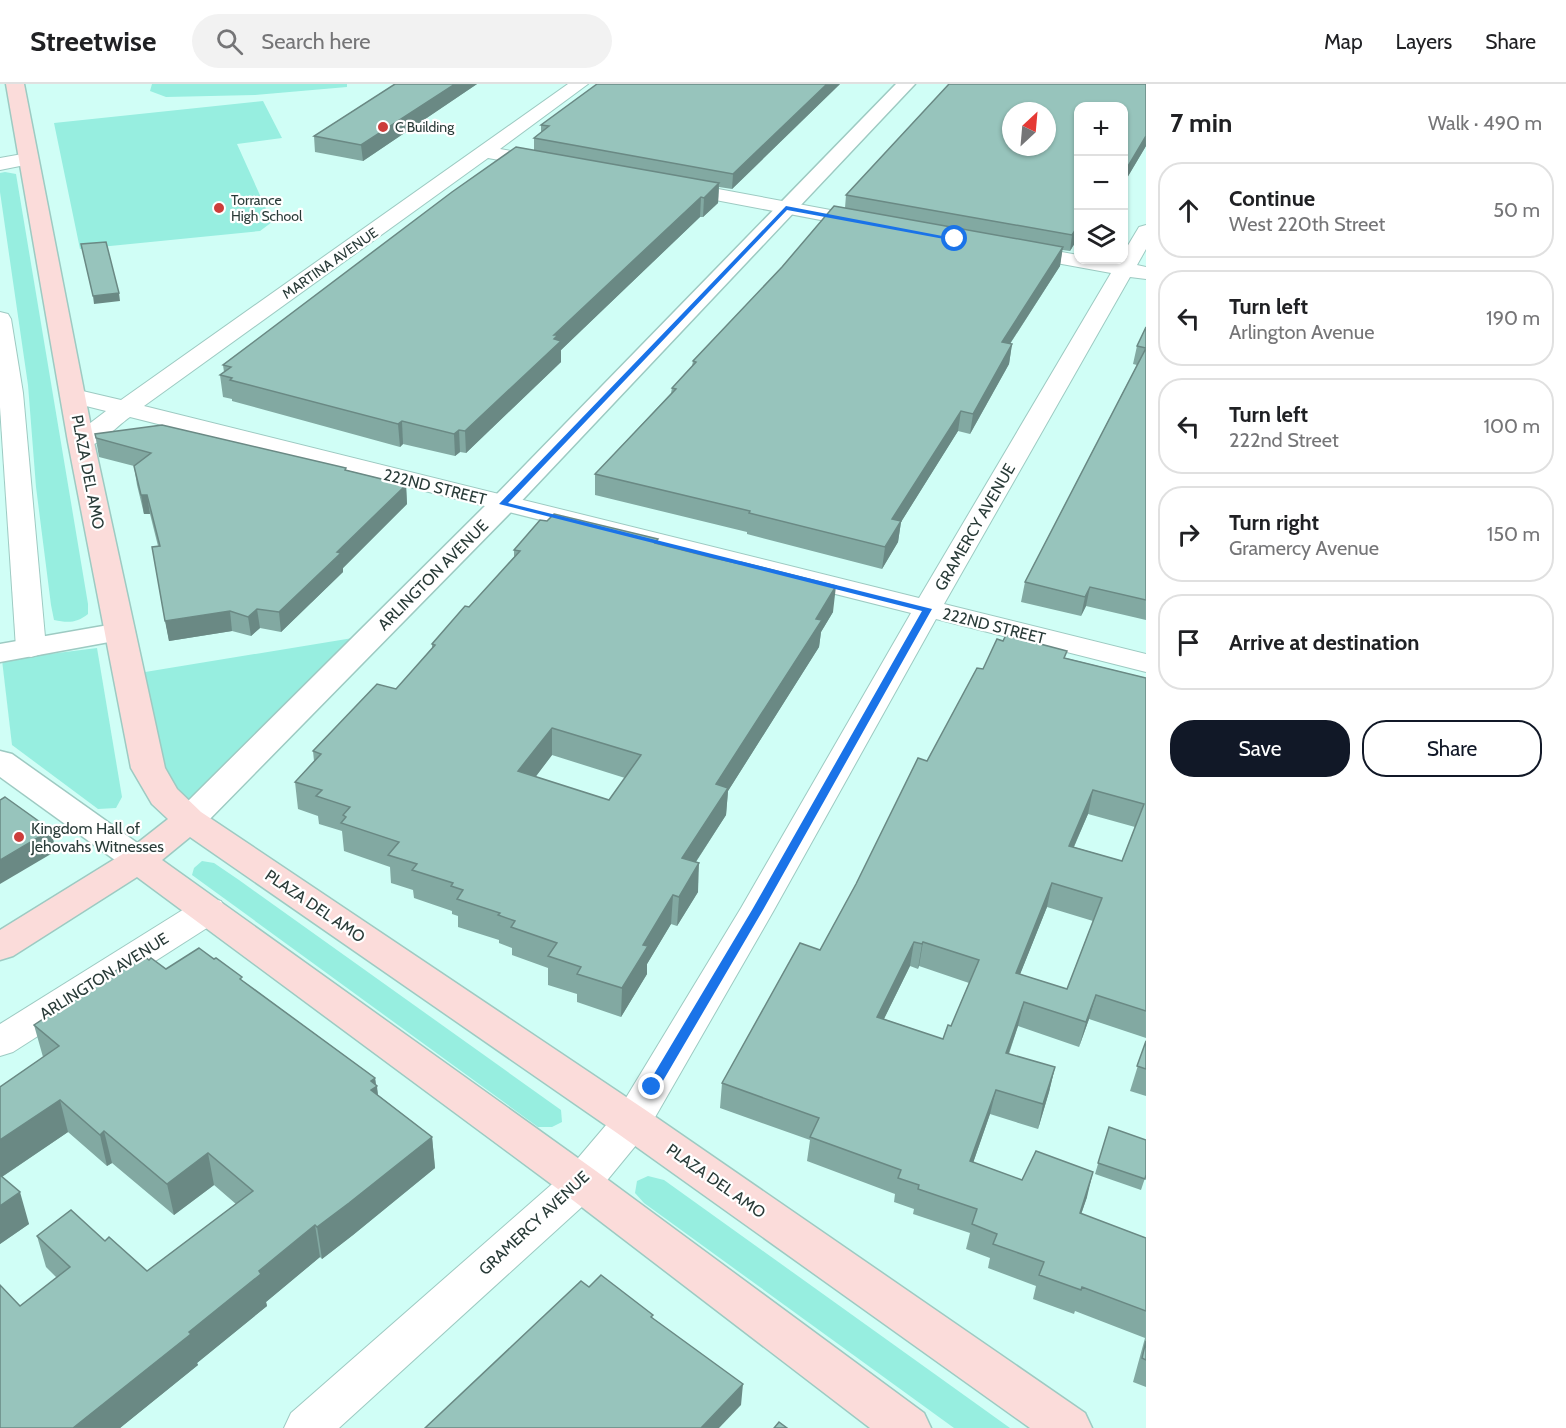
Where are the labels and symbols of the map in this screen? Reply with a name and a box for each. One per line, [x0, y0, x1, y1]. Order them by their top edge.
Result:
north arrow [1002, 102, 1056, 156]
place label: C Building [395, 118, 455, 136]
marker: C Building [376, 120, 390, 134]
place label: Torrance High School [231, 191, 303, 225]
marker: Torrance High School [212, 201, 226, 215]
street label: MARTINA AVENUE [279, 223, 382, 303]
route start [941, 225, 967, 251]
street label: PLAZA DEL AMO [68, 413, 108, 531]
street label: GRAMERCY AVENUE [931, 460, 1019, 594]
street label: 222ND STREET [382, 465, 489, 509]
street label: ARLINGTON AVENUE [374, 516, 492, 634]
street label: 222ND STREET [941, 604, 1048, 648]
place label: Kingdom Hall of Jehovahs Witnesses [30, 819, 164, 856]
marker: Kingdom Hall of Jehovahs Witnesses [12, 830, 26, 844]
street label: PLAZA DEL AMO [261, 866, 369, 946]
street label: ARLINGTON AVENUE [36, 929, 172, 1023]
route end [638, 1073, 664, 1099]
street label: PLAZA DEL AMO [663, 1140, 769, 1222]
street label: GRAMERCY AVENUE [475, 1167, 593, 1279]

